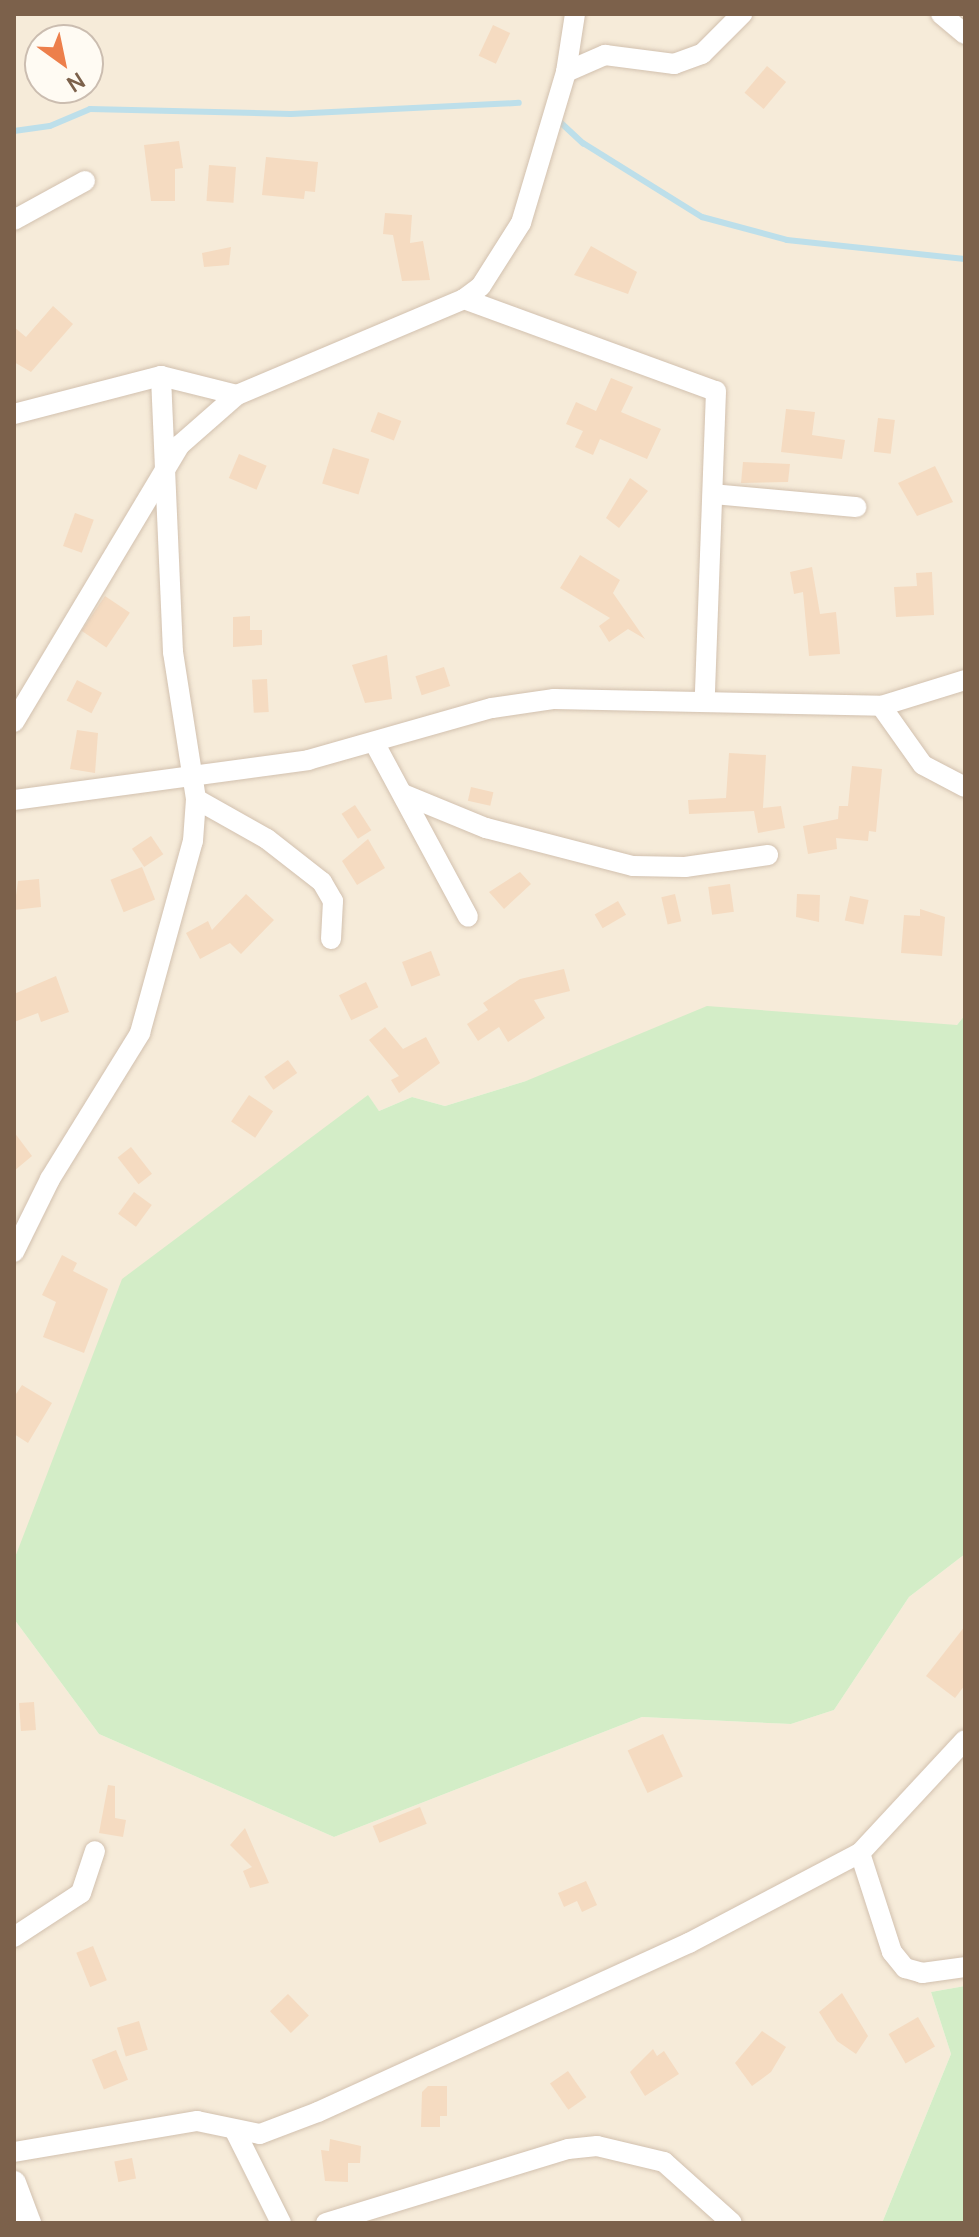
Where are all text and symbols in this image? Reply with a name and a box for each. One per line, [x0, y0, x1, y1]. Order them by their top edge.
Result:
north arrow [24, 24, 104, 104]
text: N [61, 66, 91, 99]

